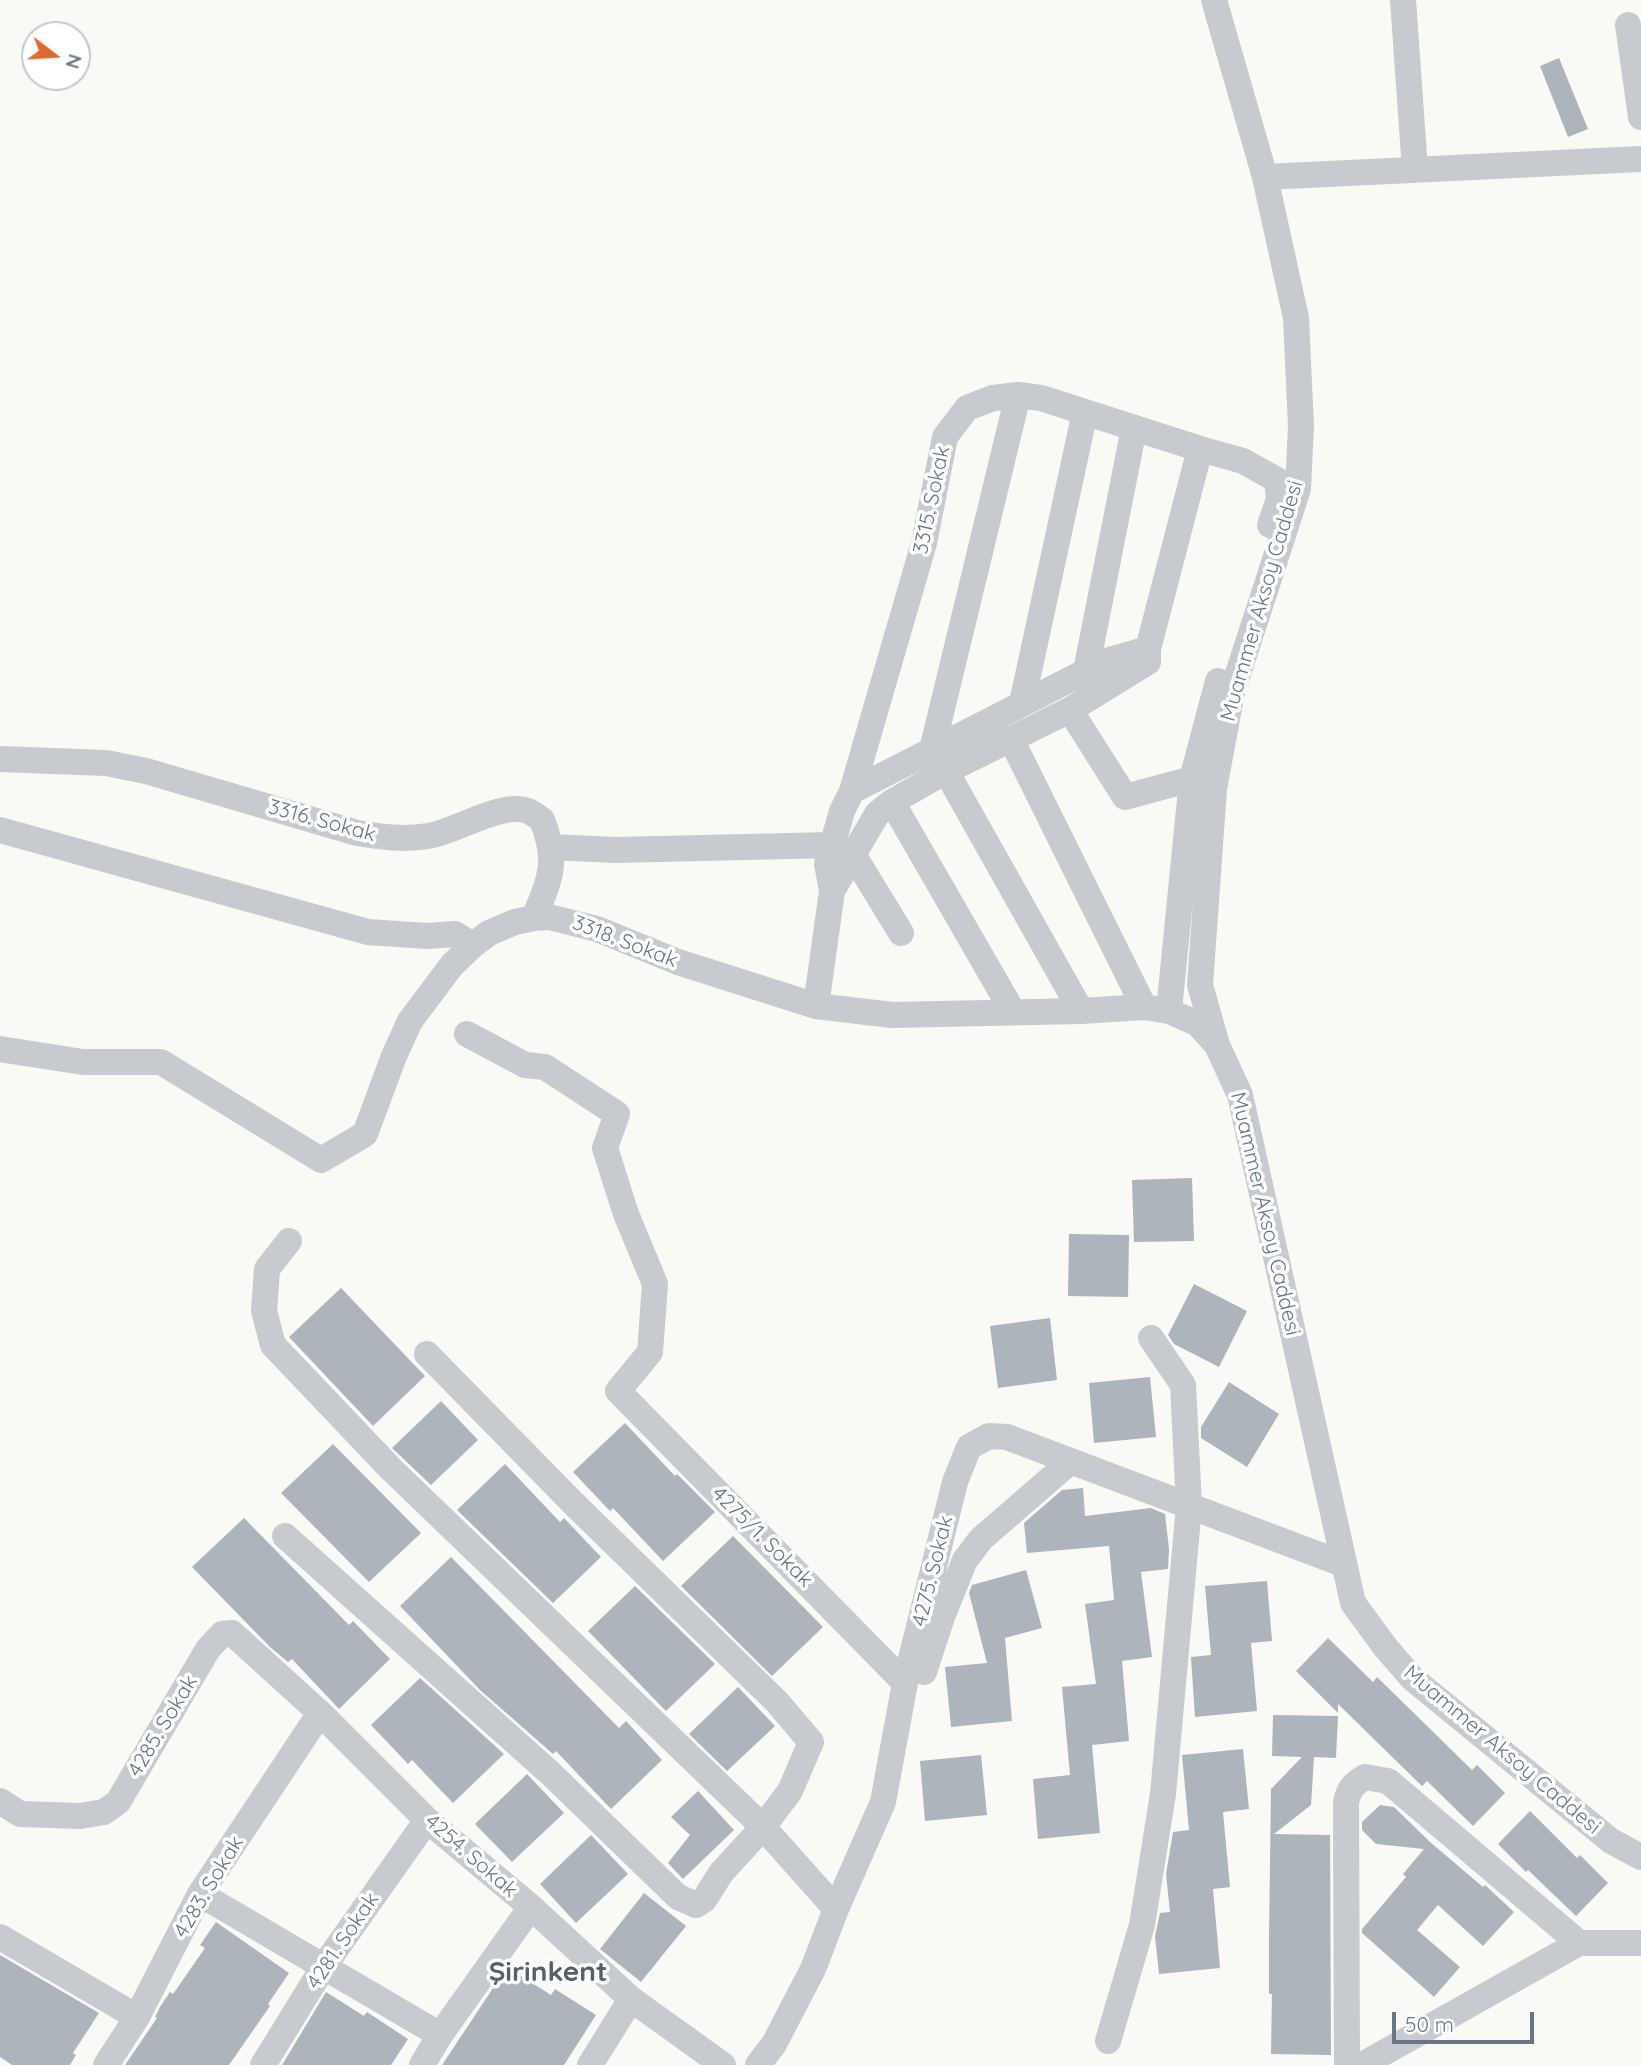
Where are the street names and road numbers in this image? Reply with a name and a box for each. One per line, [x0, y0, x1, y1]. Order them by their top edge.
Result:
street label: 3315. Sokak [908, 444, 956, 556]
street label: Muammer Aksoy Caddesi [1216, 478, 1308, 724]
street label: 3316. Sokak [266, 795, 378, 847]
street label: 3318. Sokak [569, 910, 681, 974]
street label: Muammer Aksoy Caddesi [1225, 1090, 1305, 1338]
street label: 4275/1. Sokak [706, 1481, 818, 1593]
street label: 4275. Sokak [907, 1513, 959, 1629]
street label: Muammer Aksoy Caddesi [1399, 1660, 1605, 1840]
street label: 4285. Sokak [123, 1671, 203, 1781]
street label: 4254. Sokak [420, 1809, 522, 1903]
street label: 4283. Sokak [169, 1832, 249, 1942]
street label: 4281. Sokak [302, 1888, 384, 1994]

